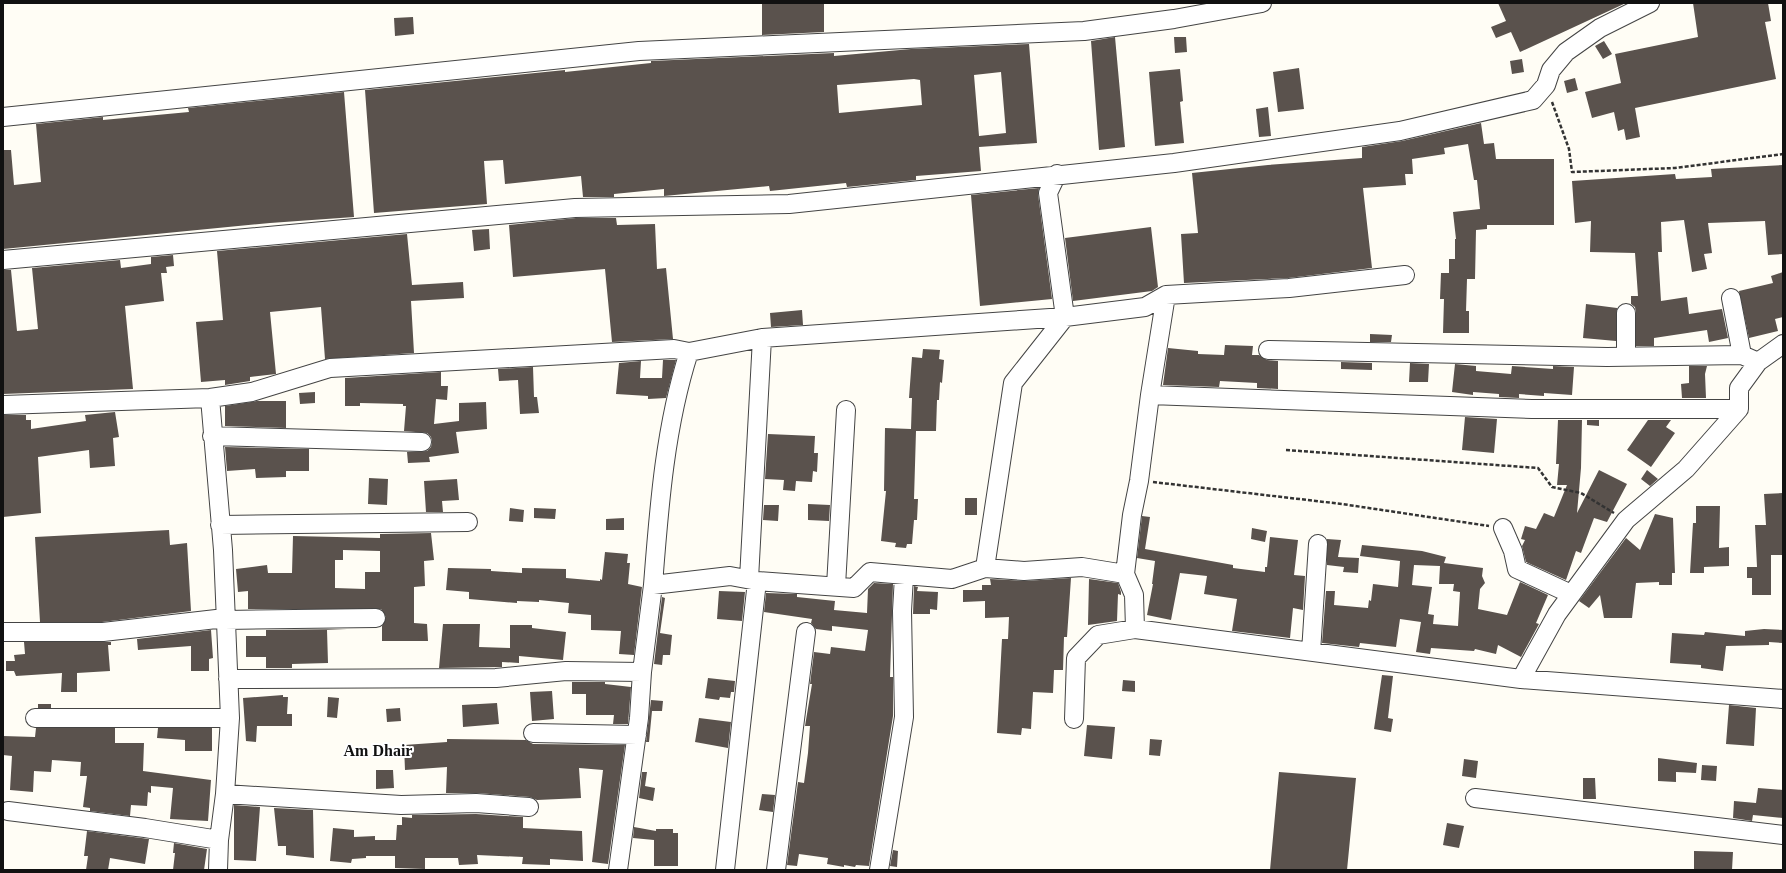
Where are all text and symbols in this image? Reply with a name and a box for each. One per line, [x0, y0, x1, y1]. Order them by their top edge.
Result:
district label: Am Dhair [344, 742, 412, 759]

